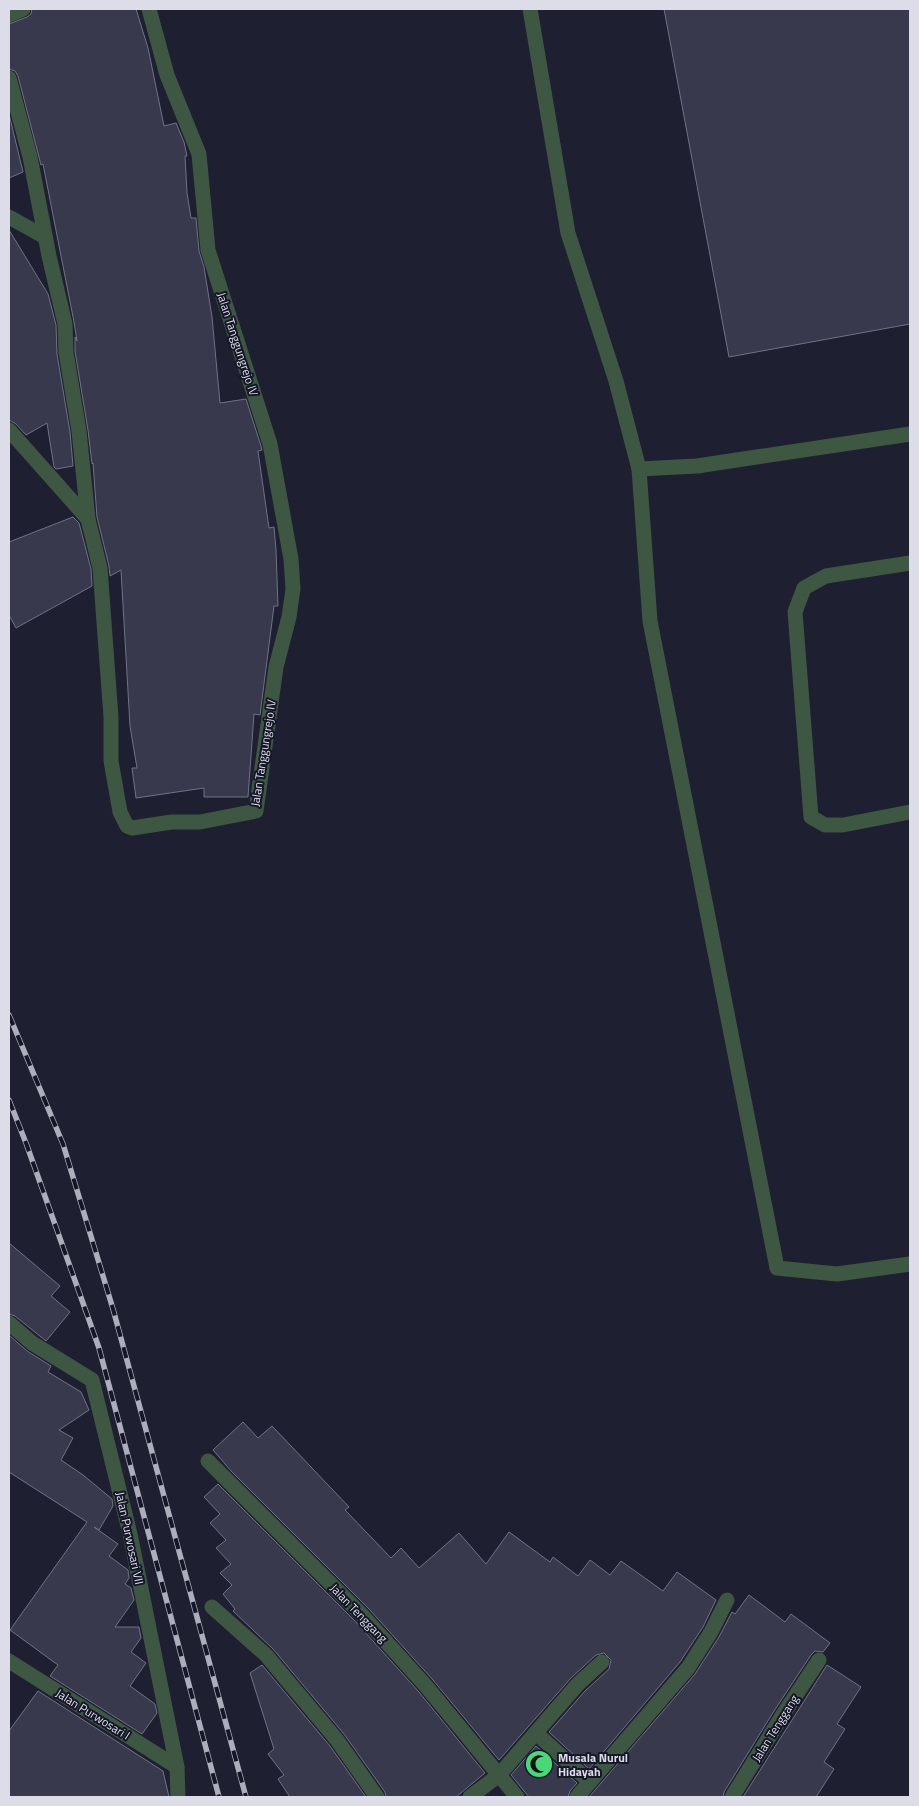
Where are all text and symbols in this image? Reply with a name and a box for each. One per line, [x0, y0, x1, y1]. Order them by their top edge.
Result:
street label: Jalan Tanggungrejo IV [212, 290, 264, 398]
street label: Jalan Tanggungrejo IV [245, 698, 281, 808]
street label: Jalan Purwosari VII [111, 1490, 149, 1586]
street label: Jalan Tenggang [326, 1579, 392, 1647]
street label: Jalan Purwosari I [52, 1684, 134, 1744]
street label: Jalan Tenggang [747, 1691, 803, 1765]
place label: Musala Nurul Hidayah [558, 1748, 628, 1781]
mosque icon: Musala Nurul Hidayah [524, 1749, 554, 1779]

